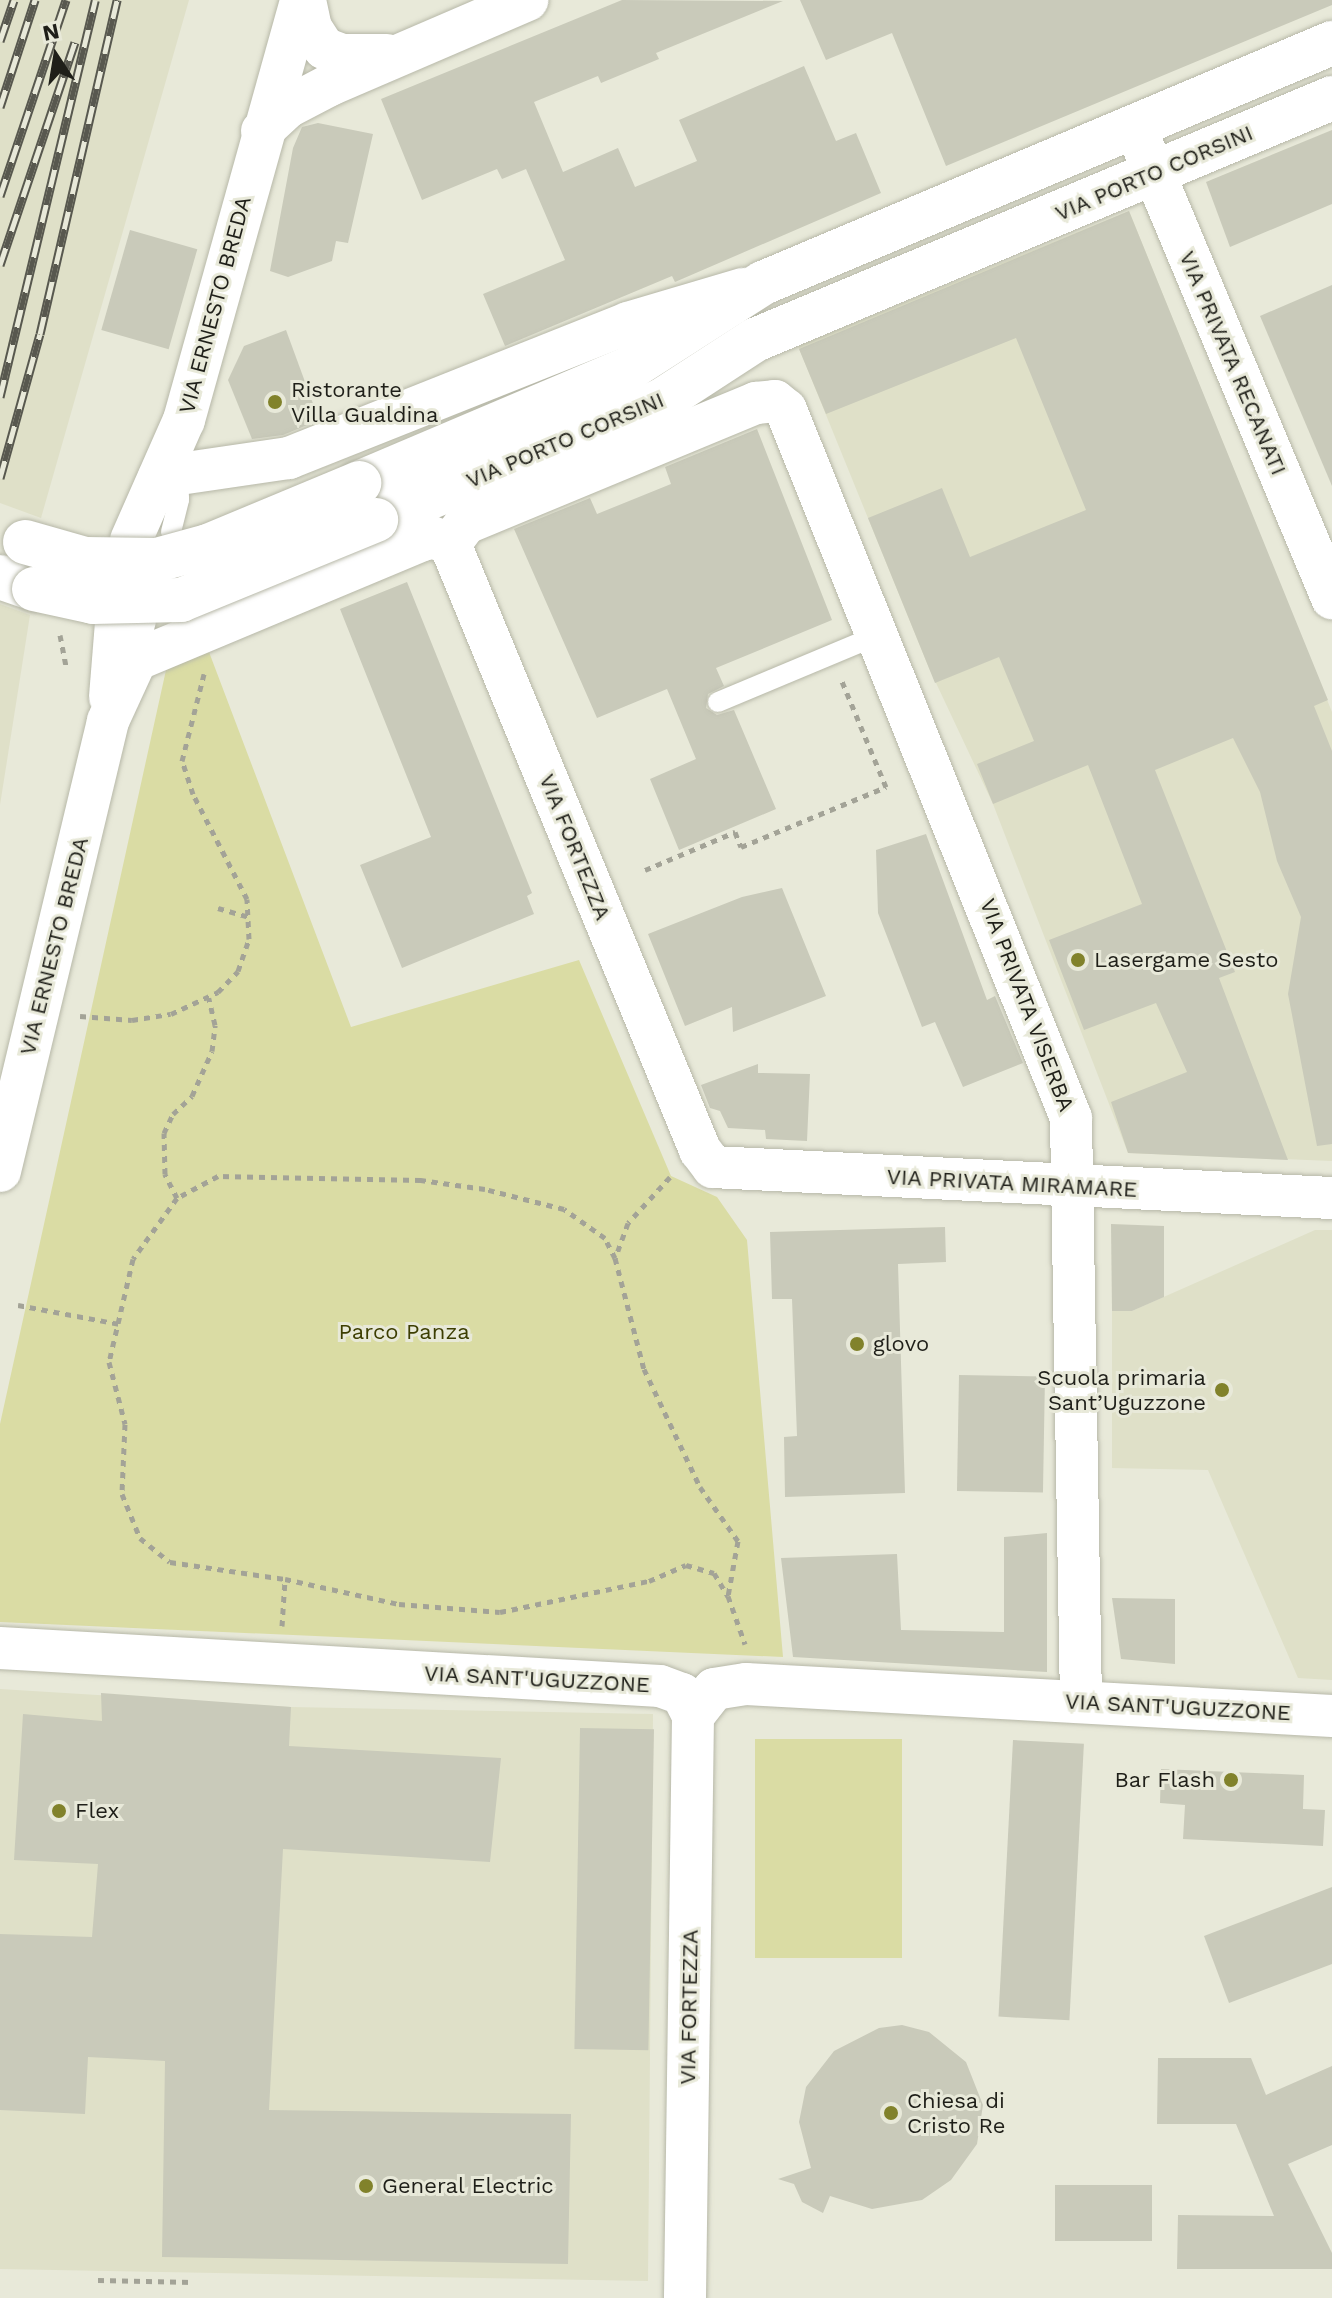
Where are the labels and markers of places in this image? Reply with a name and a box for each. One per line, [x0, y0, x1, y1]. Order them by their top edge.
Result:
place label: Ristorante Villa Gualdina [291, 376, 439, 428]
marker: Ristorante Villa Gualdina [266, 393, 284, 411]
place label: Lasergame Sesto [1094, 947, 1278, 973]
marker: Lasergame Sesto [1069, 951, 1087, 969]
place label: glovo [873, 1331, 929, 1357]
marker: glovo [848, 1335, 866, 1353]
place label: Scuola primaria Sant’Uguzzone [1037, 1364, 1206, 1416]
marker: Scuola primaria Sant’Uguzzone [1213, 1381, 1231, 1399]
place label: Bar Flash [1114, 1767, 1215, 1793]
marker: Bar Flash [1222, 1771, 1240, 1789]
place label: Flex [75, 1798, 119, 1824]
marker: Flex [50, 1802, 68, 1820]
place label: Chiesa di Cristo Re [907, 2087, 1005, 2138]
marker: Chiesa di Cristo Re [882, 2104, 900, 2122]
place label: General Electric [382, 2173, 554, 2199]
marker: General Electric [357, 2177, 375, 2195]

